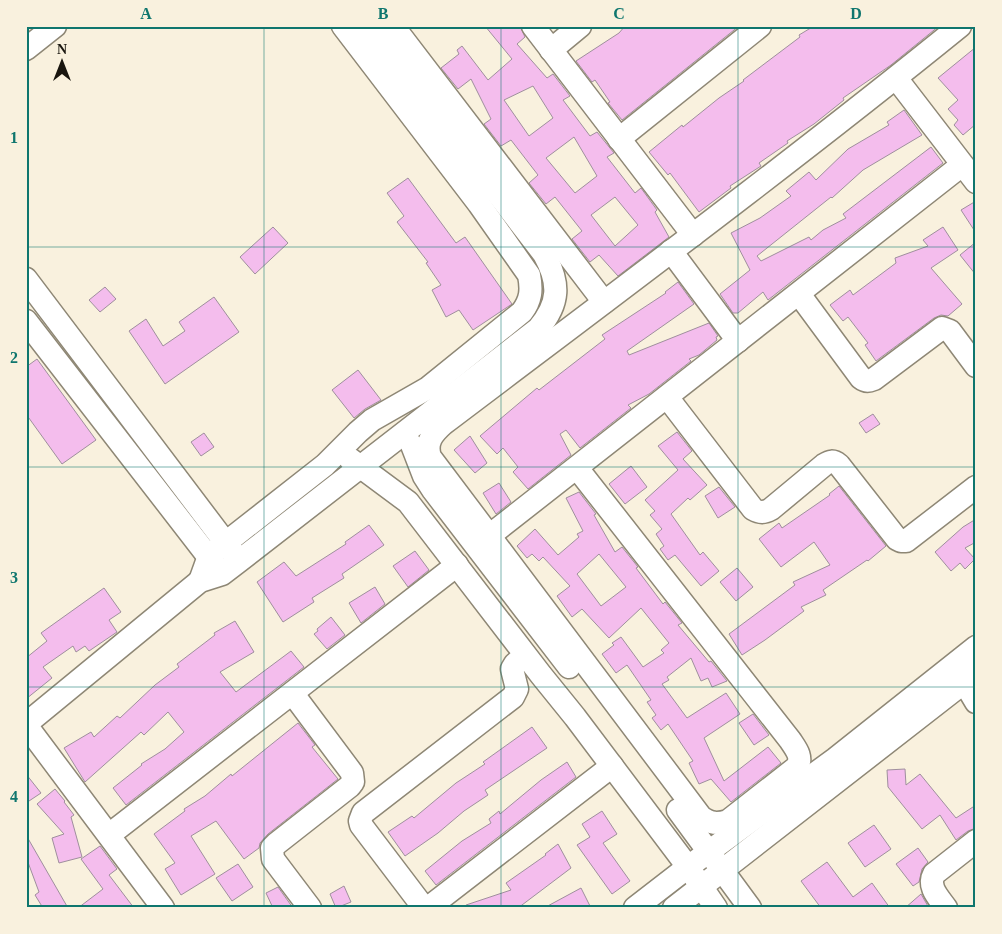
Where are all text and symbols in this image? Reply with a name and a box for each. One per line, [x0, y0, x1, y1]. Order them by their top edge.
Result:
text: A [140, 5, 152, 22]
text: B [378, 5, 389, 22]
text: C [613, 5, 625, 22]
text: D [850, 5, 862, 22]
north arrow [38, 38, 88, 88]
text: N [57, 42, 67, 57]
text: 1 [10, 129, 18, 146]
text: 2 [10, 349, 18, 366]
text: 3 [10, 569, 18, 586]
text: 4 [10, 788, 18, 805]

